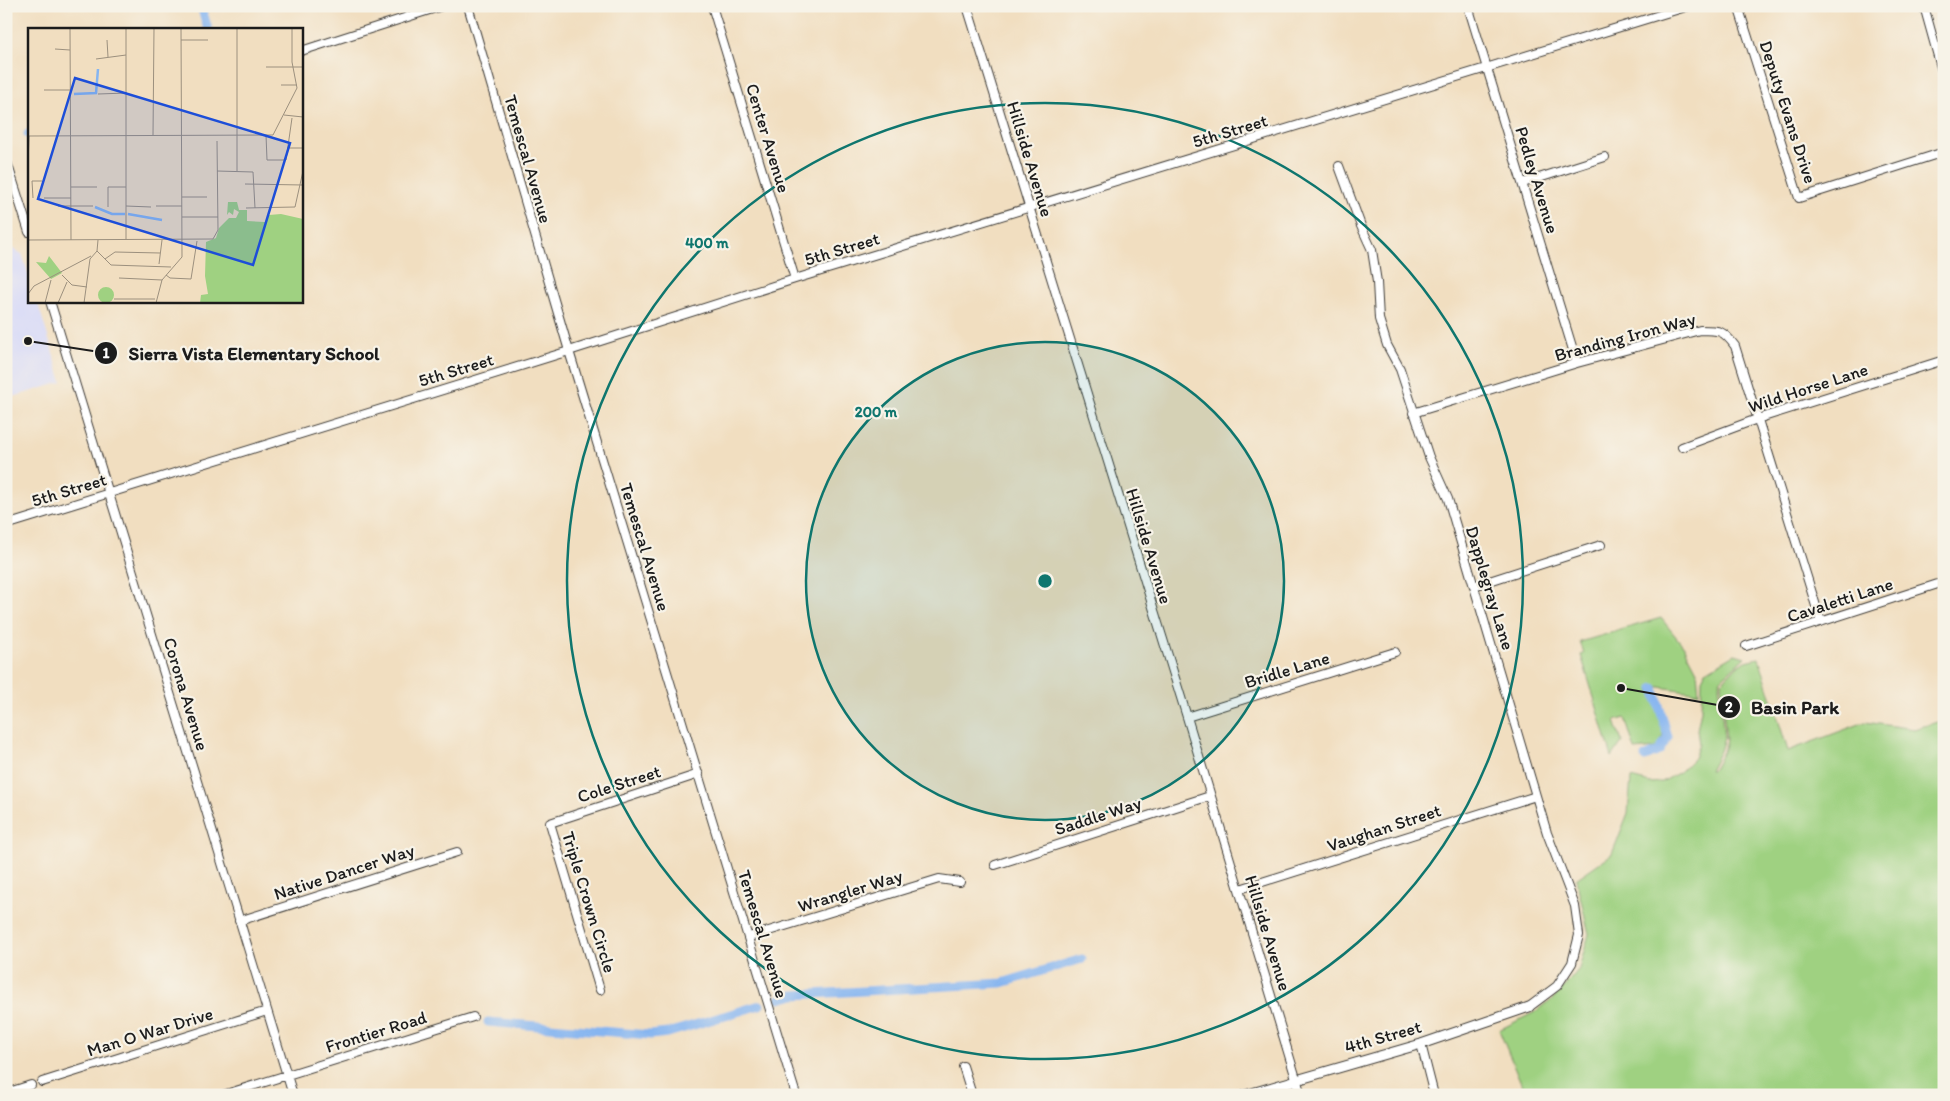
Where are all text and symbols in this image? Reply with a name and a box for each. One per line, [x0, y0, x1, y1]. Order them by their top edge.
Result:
inset map [28, 28, 302, 302]
street label: Deputy Evans Drive [1755, 38, 1821, 186]
street label: Center Avenue [741, 81, 795, 195]
street label: Temescal Avenue [499, 92, 557, 226]
street label: Hillside Avenue [1002, 99, 1058, 219]
street label: 5th Street [1190, 109, 1270, 153]
street label: Pedley Avenue [1510, 124, 1564, 236]
street label: 5th Street [802, 227, 882, 271]
text: 400 m [685, 234, 729, 252]
street label: Branding Iron Way [1552, 307, 1699, 366]
callout: Sierra Vista Elementary School [94, 336, 389, 370]
text: Sierra Vista Elementary School [129, 342, 380, 365]
text: 1 [103, 344, 110, 362]
street label: 5th Street [416, 348, 496, 392]
street label: Wild Horse Lane [1745, 358, 1871, 418]
text: 200 m [855, 403, 898, 421]
street label: 5th Street [29, 468, 109, 512]
street label: Temescal Avenue [615, 480, 675, 614]
street label: Hillside Avenue [1121, 486, 1177, 606]
street label: Dapplegray Lane [1461, 523, 1519, 653]
centre of rings [1036, 572, 1054, 590]
street label: Cavaletti Lane [1784, 573, 1896, 627]
street label: Corona Avenue [158, 635, 214, 753]
street label: Bridle Lane [1242, 647, 1332, 693]
callout: Basin Park [1717, 690, 1849, 724]
text: Basin Park [1751, 696, 1839, 719]
text: 2 [1725, 698, 1733, 716]
street label: Cole Street [574, 760, 664, 808]
street label: Saddle Way [1052, 791, 1145, 840]
street label: Vaughan Street [1324, 799, 1444, 857]
street label: Triple Crown Circle [557, 829, 621, 975]
street label: Native Dancer Way [271, 839, 417, 905]
street label: Wrangler Way [795, 864, 906, 917]
street label: Temescal Avenue [733, 867, 793, 1001]
street label: Hillside Avenue [1240, 873, 1296, 993]
street label: Man O War Drive [84, 1002, 216, 1062]
street label: Frontier Road [323, 1006, 430, 1058]
street label: 4th Street [1342, 1016, 1424, 1058]

